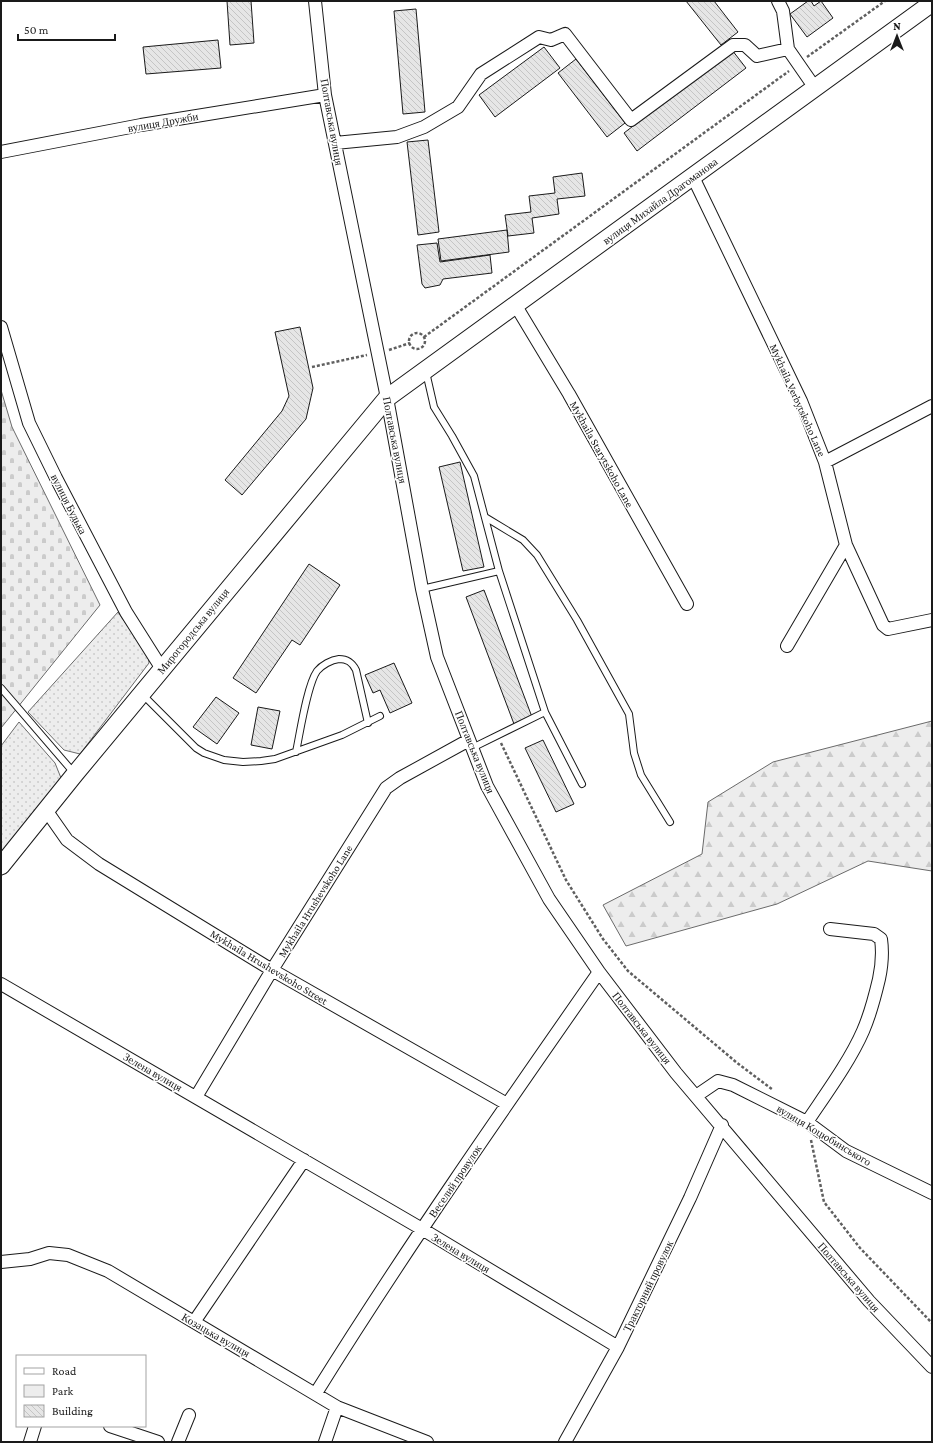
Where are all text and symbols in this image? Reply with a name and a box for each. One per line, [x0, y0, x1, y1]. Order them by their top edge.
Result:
scale bar [18, 16, 115, 42]
north arrow [877, 16, 917, 56]
text: N [893, 20, 901, 32]
text: 50 m [24, 23, 49, 37]
street label: Полтавська вулиця [318, 78, 346, 166]
street label: вулиця Дружби [127, 110, 199, 134]
street label: вулиця Михайла Драгоманова [600, 155, 720, 247]
street label: Mykhaila Verbytskoho Lane [767, 342, 828, 459]
street label: Полтавська вулиця [381, 396, 409, 484]
street label: Mykhaila Starytskoho Lane [567, 399, 636, 510]
street label: вулиця Будька [49, 472, 89, 536]
street label: Мирогородська вулиця [155, 586, 231, 676]
street label: Полтавська вулиця [453, 709, 497, 795]
street label: Mykhaila Hrushevskoho Lane [275, 843, 355, 960]
street label: Mykhaila Hrushevskoho Street [208, 927, 330, 1008]
street label: Полтавська вулиця [610, 990, 674, 1066]
street label: Зелена вулиця [122, 1050, 184, 1094]
street label: вулиця Коцюбинського [775, 1102, 874, 1168]
street label: Веселий провулок [426, 1142, 484, 1219]
street label: Зелена вулиця [430, 1231, 492, 1275]
street label: Тракторний провулок [621, 1238, 676, 1334]
street label: Полтавська вулиця [816, 1240, 882, 1314]
street label: Козацька вулиця [180, 1311, 252, 1359]
legend [16, 1355, 146, 1427]
text: Road [52, 1364, 77, 1378]
text: Park [52, 1384, 74, 1398]
text: Building [52, 1404, 93, 1418]

